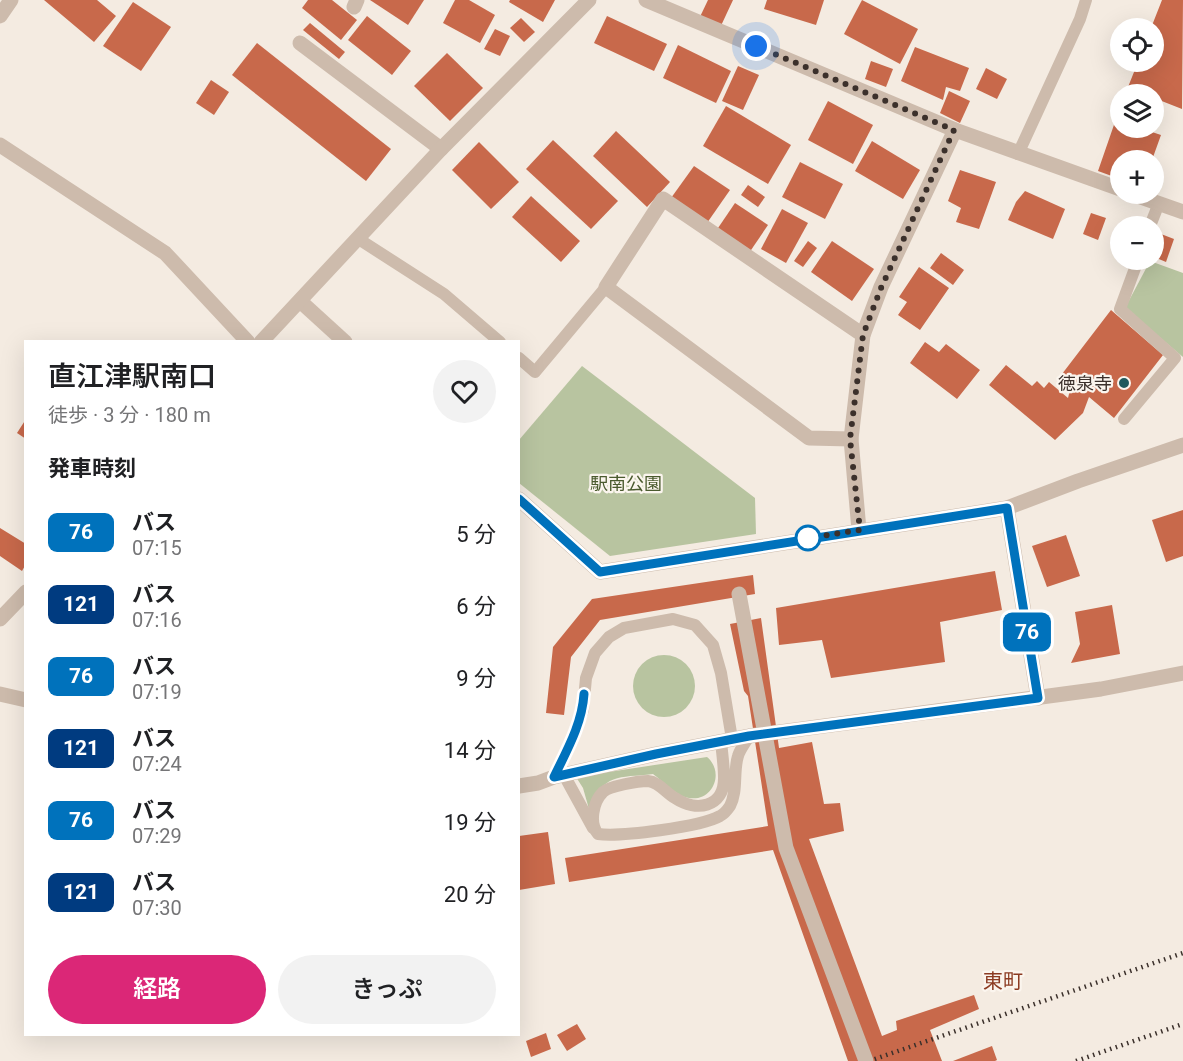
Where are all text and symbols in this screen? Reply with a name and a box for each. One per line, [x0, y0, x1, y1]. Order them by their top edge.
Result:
map controls [1110, 18, 1164, 270]
button: locate [1110, 18, 1164, 72]
your location [741, 31, 771, 61]
button: layers [1110, 84, 1164, 138]
button: + [1110, 150, 1164, 204]
button: − [1110, 216, 1164, 270]
text: 直江津駅南口 [48, 360, 216, 393]
button: heart [433, 360, 496, 423]
place label: 徳泉寺 [1058, 373, 1112, 394]
marker: 徳泉寺 [1117, 376, 1131, 390]
text: 徒歩 · 3 分 · 180 m [48, 403, 211, 427]
text: 発車時刻 [48, 456, 136, 481]
park label: 駅南公園 [590, 473, 662, 494]
text: バス [132, 510, 176, 535]
text: 76 [69, 520, 93, 544]
text: 5 分 [456, 522, 496, 547]
unlabelled marker [795, 525, 821, 551]
text: 07:15 [132, 536, 182, 560]
text: バス [132, 582, 176, 607]
text: 121 [63, 592, 99, 616]
text: 6 分 [456, 594, 496, 619]
text: 07:16 [132, 608, 182, 632]
line badge: 76 [1000, 612, 1054, 652]
text: 76 [1015, 620, 1039, 644]
text: バス [132, 654, 176, 679]
text: 76 [69, 664, 93, 688]
text: 9 分 [456, 666, 496, 691]
text: 07:19 [132, 680, 182, 704]
text: バス [132, 726, 176, 751]
text: 121 [63, 736, 99, 760]
text: 14 分 [444, 738, 496, 763]
text: 07:24 [132, 752, 182, 776]
text: バス [132, 798, 176, 823]
text: 76 [69, 808, 93, 832]
text: 19 分 [444, 810, 496, 835]
text: 07:29 [132, 824, 182, 848]
text: バス [132, 870, 176, 895]
text: 121 [63, 880, 99, 904]
text: 20 分 [444, 882, 496, 907]
text: 07:30 [132, 896, 182, 920]
button: 経路 [48, 955, 266, 1024]
button: きっぷ [278, 955, 496, 1024]
district label: 東町 [983, 969, 1023, 993]

